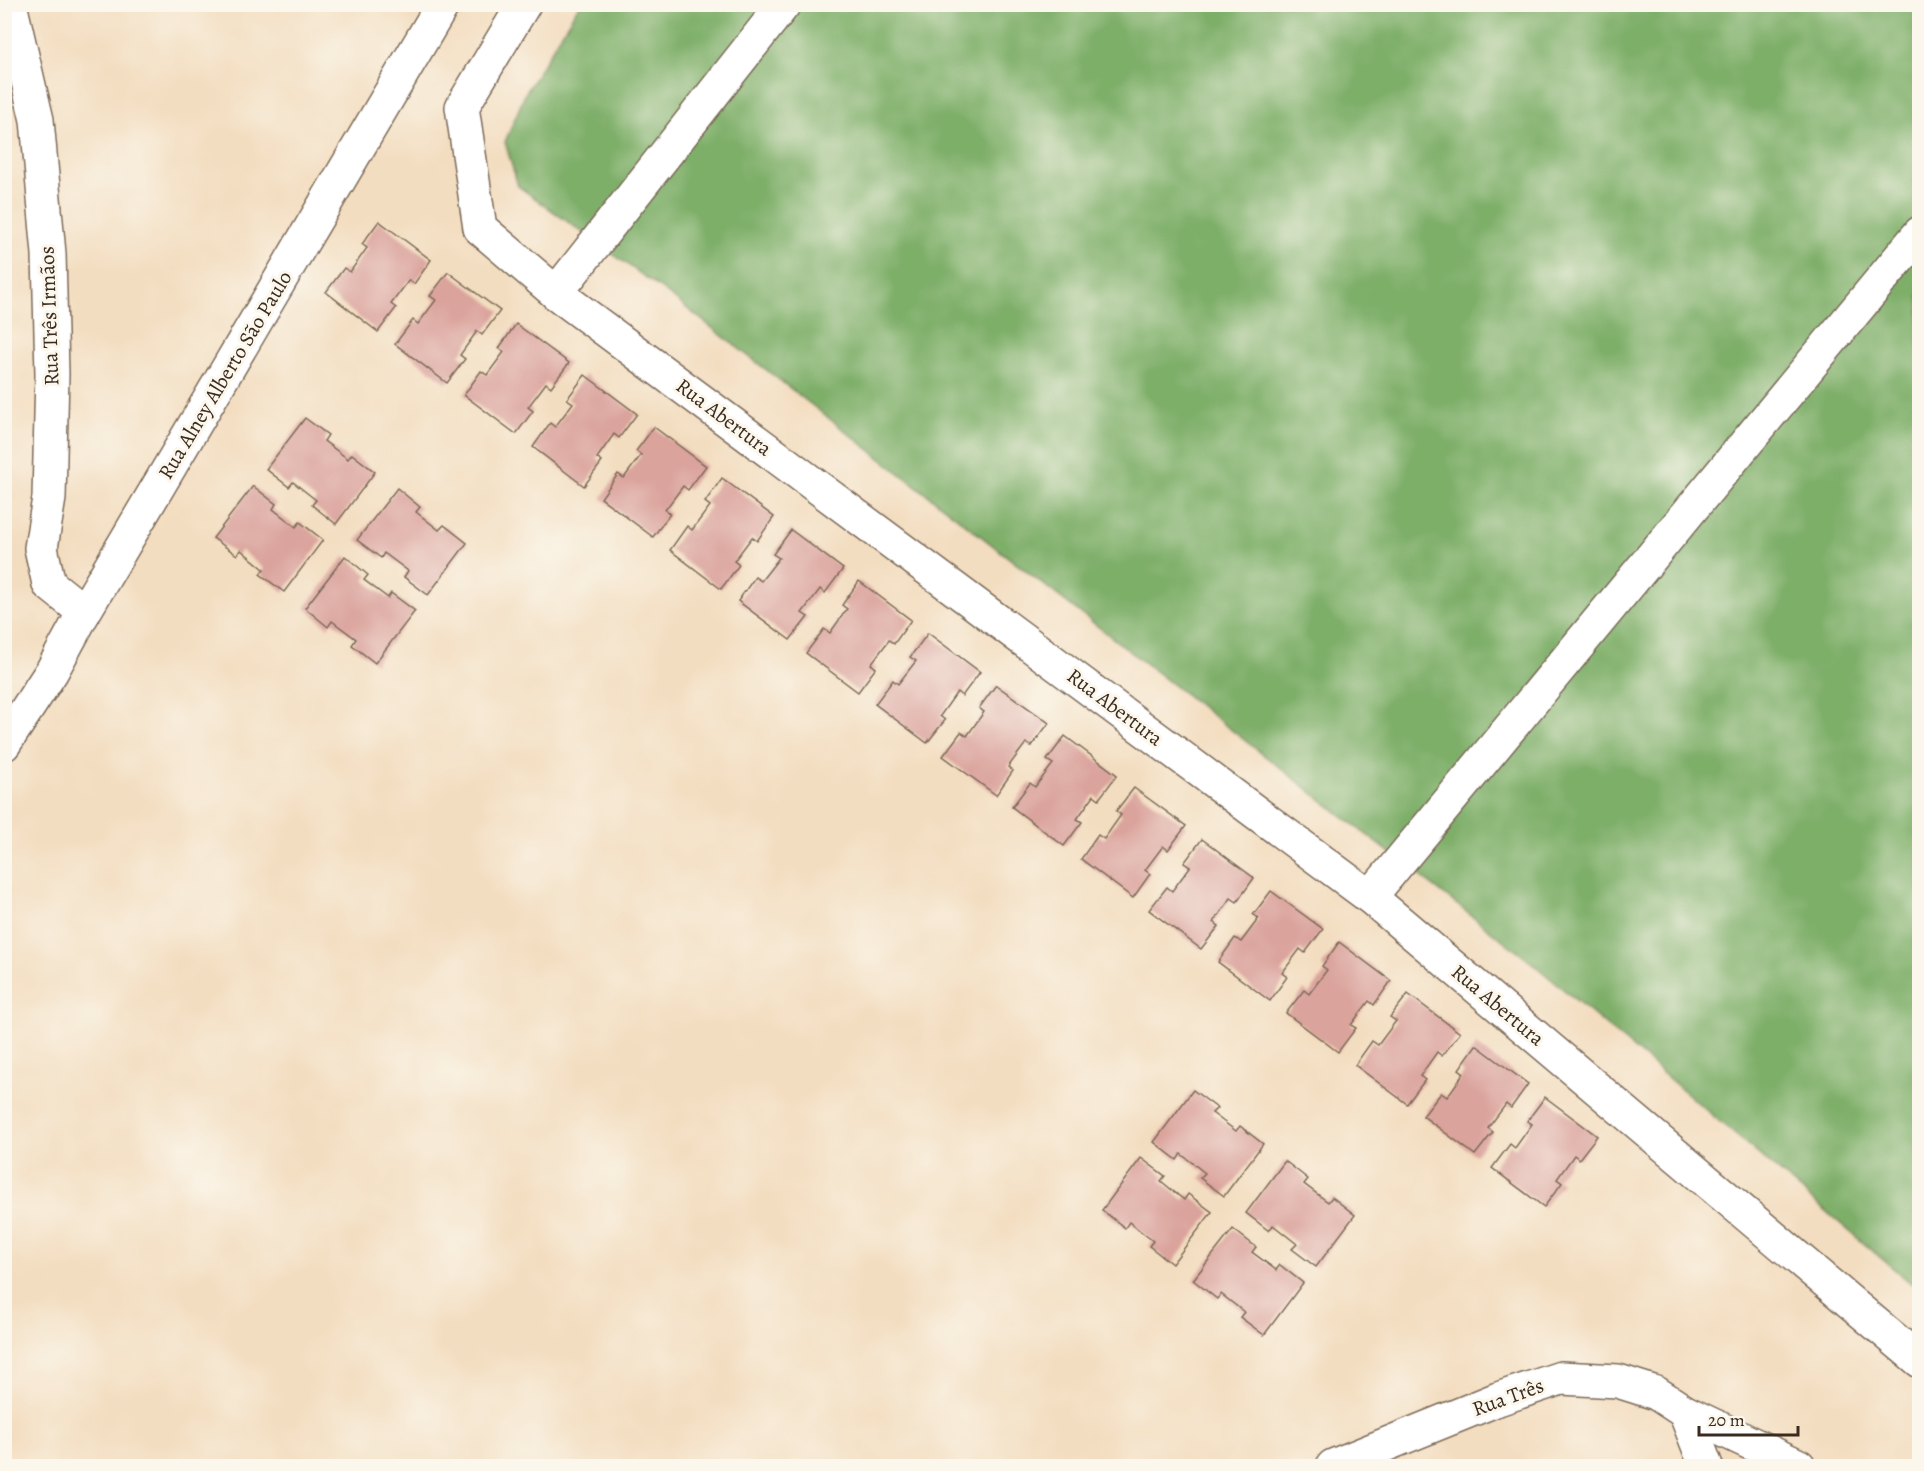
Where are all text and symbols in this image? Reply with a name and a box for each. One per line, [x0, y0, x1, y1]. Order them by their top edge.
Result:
street label: Rua Três Irmãos [33, 246, 65, 386]
street label: Rua Alney Alberto São Paulo [152, 266, 298, 484]
street label: Rua Abertura [670, 372, 778, 462]
street label: Rua Abertura [1061, 662, 1169, 752]
street label: Rua Abertura [1446, 958, 1551, 1052]
street label: Rua Três [1468, 1371, 1548, 1423]
scale bar [1699, 1399, 1798, 1437]
text: 20 m [1708, 1408, 1745, 1432]

